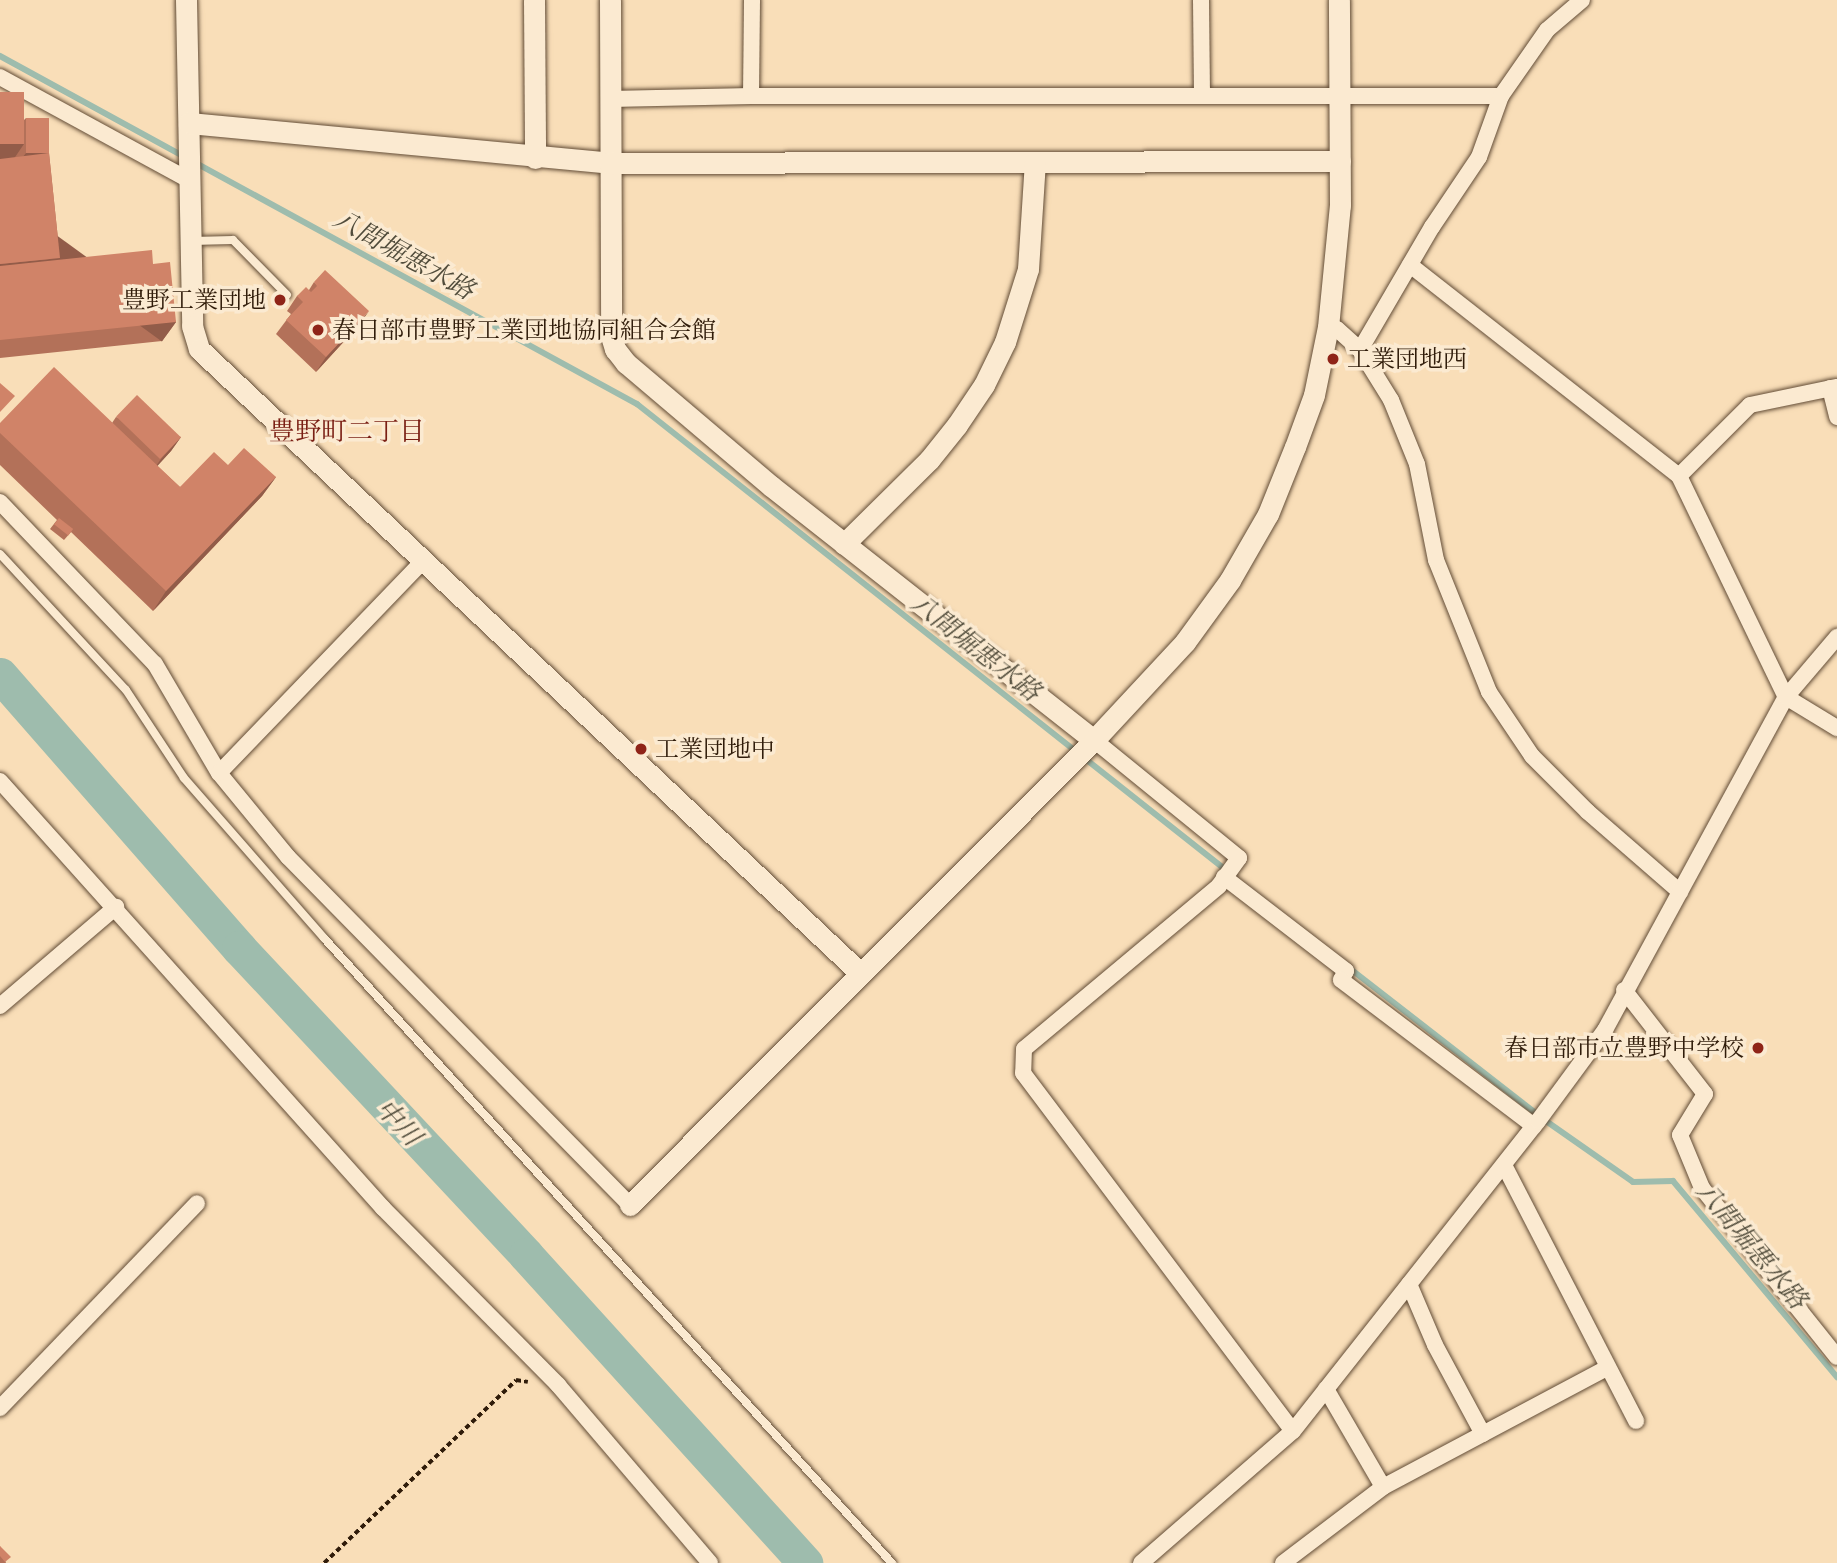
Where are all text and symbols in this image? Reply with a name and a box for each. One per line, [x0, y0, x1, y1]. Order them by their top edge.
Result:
water label: 八間堀悪水路 [328, 203, 480, 305]
place label: 豊野工業団地 [122, 286, 266, 314]
marker: 豊野工業団地 [272, 292, 288, 308]
place label: 春日部市豊野工業団地協同組合会館 [332, 316, 716, 344]
marker: 春日部市豊野工業団地協同組合会館 [310, 322, 326, 338]
place label: 工業団地西 [1347, 345, 1467, 373]
marker: 工業団地西 [1325, 351, 1341, 367]
district label: 豊野町二丁目 [269, 415, 425, 447]
water label: 八間堀悪水路 [905, 587, 1047, 707]
place label: 工業団地中 [655, 735, 775, 763]
marker: 工業団地中 [633, 741, 649, 757]
place label: 春日部市立豊野中学校 [1504, 1034, 1744, 1062]
marker: 春日部市立豊野中学校 [1750, 1040, 1766, 1056]
water label: 中川 [370, 1092, 428, 1152]
water label: 八間堀悪水路 [1690, 1175, 1814, 1315]

